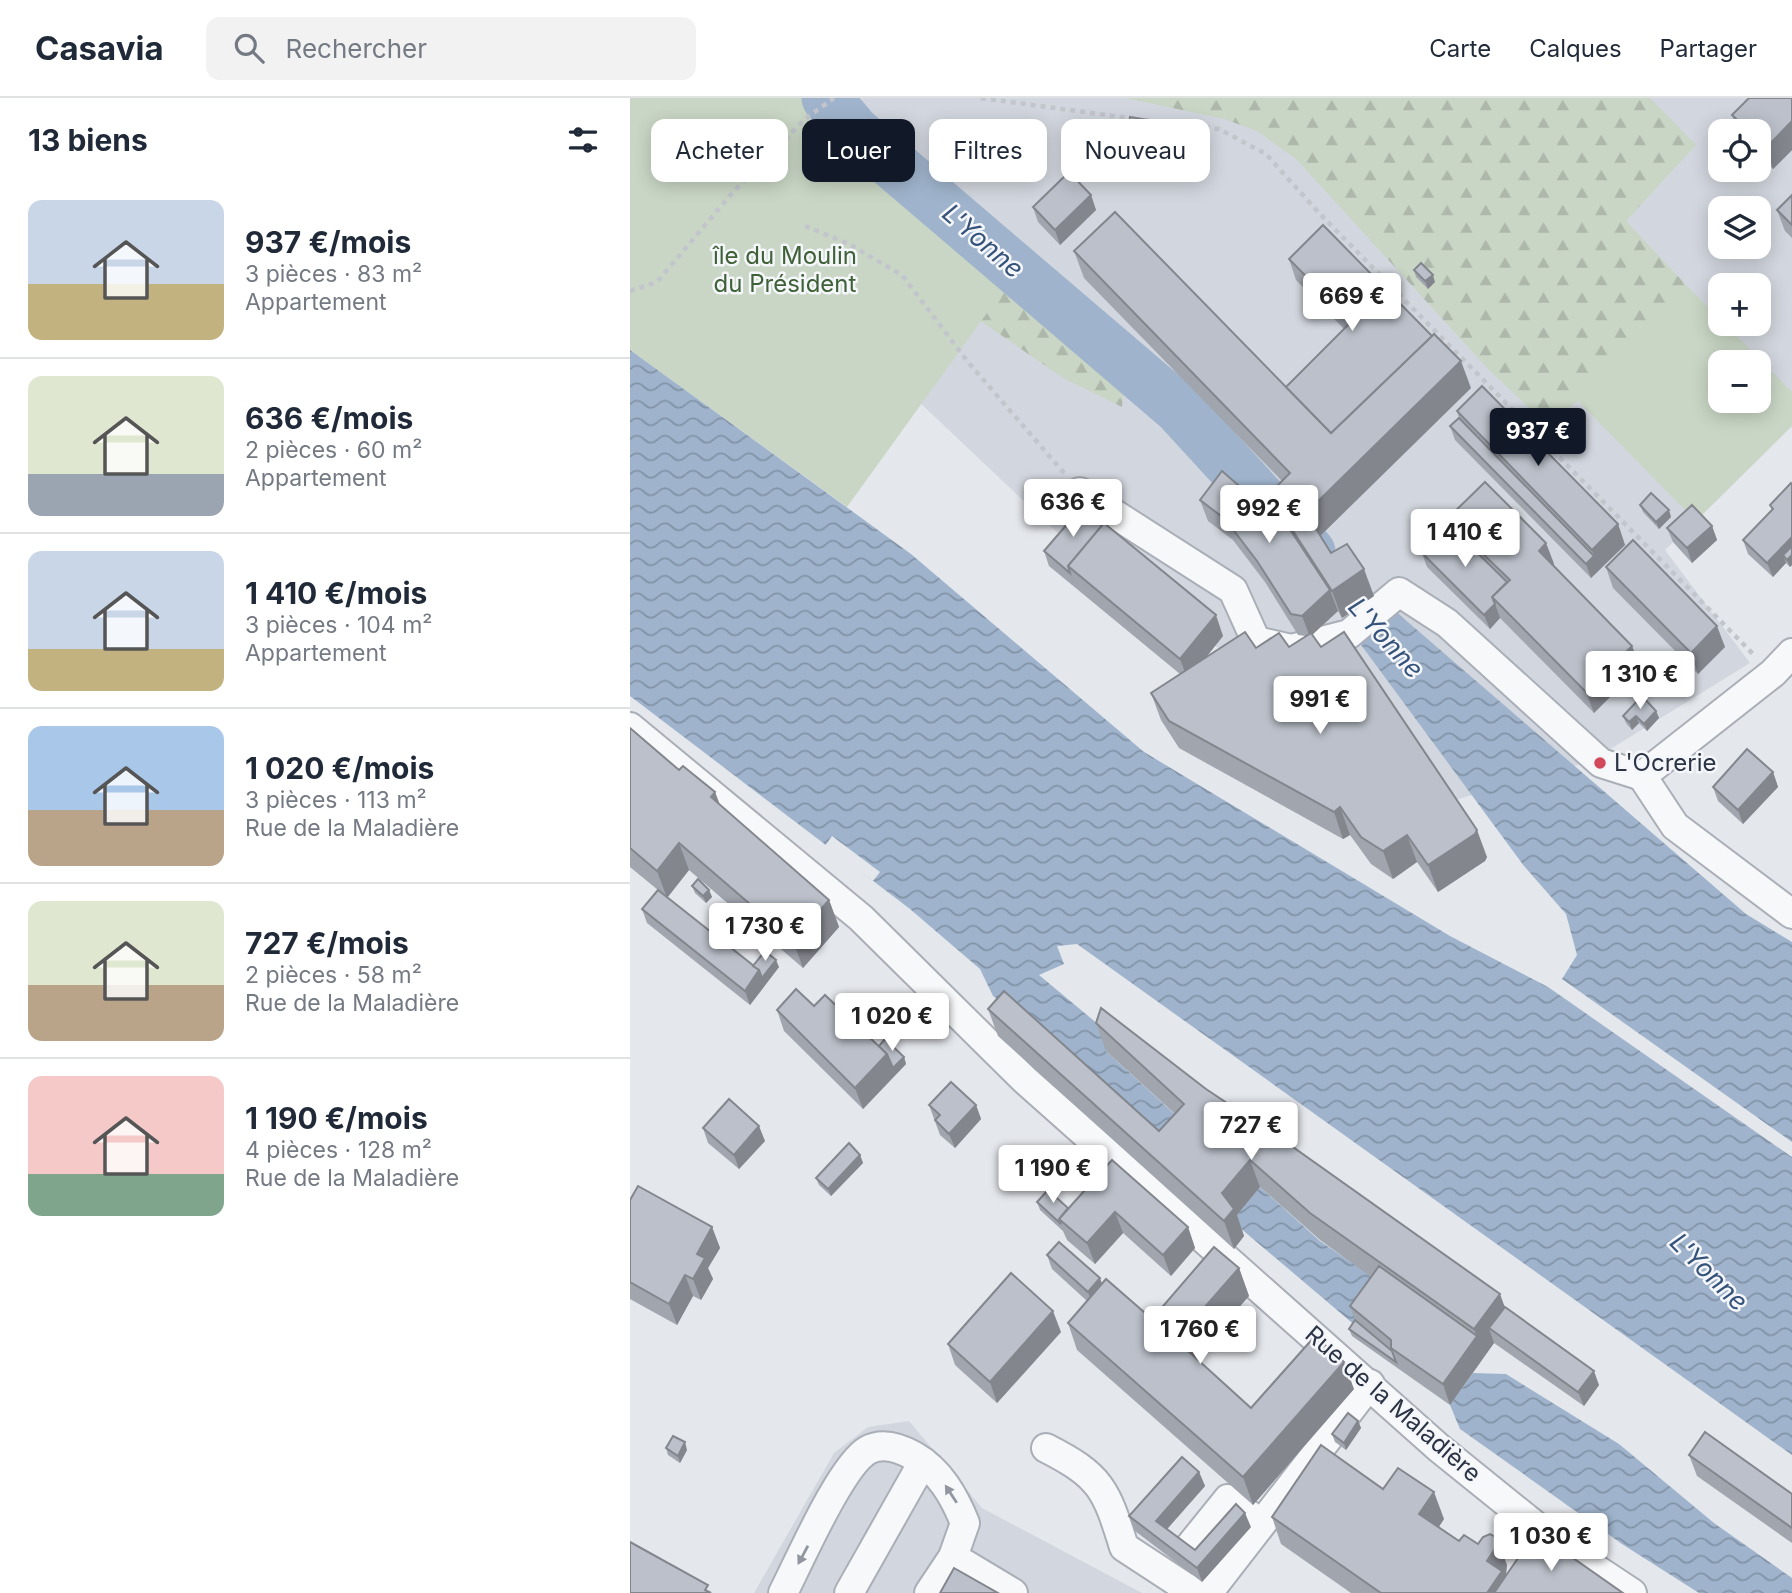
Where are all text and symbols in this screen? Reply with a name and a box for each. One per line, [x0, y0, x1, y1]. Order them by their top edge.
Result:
search box [206, 17, 696, 80]
text: Casavia [35, 28, 164, 68]
icon: search [230, 29, 268, 67]
text: Rechercher [286, 33, 427, 64]
text: Carte [1429, 34, 1491, 63]
text: Calques [1529, 34, 1622, 63]
text: Partager [1660, 34, 1757, 63]
chip: Acheter [651, 119, 788, 182]
chip: Louer [802, 119, 915, 182]
chip: Filtres [929, 119, 1047, 182]
chip: Nouveau [1061, 119, 1210, 182]
map controls [1708, 119, 1771, 413]
button: locate [1708, 119, 1771, 182]
icon: filters [564, 121, 602, 159]
text: 13 biens [28, 122, 148, 158]
button: layers [1708, 196, 1771, 259]
water label: L'Yonne [937, 197, 1030, 284]
text: 937 €/mois [245, 224, 411, 260]
icon: home [84, 228, 168, 312]
park label: île du Moulin du Président [712, 241, 857, 298]
text: 3 pièces · 83 m² [245, 260, 422, 288]
button: + [1708, 273, 1771, 336]
pin: 669 € [1303, 274, 1401, 333]
text: 669 € [1319, 282, 1385, 310]
text: Appartement [245, 288, 387, 316]
button: − [1708, 350, 1771, 413]
text: 636 €/mois [245, 400, 413, 436]
icon: home [84, 404, 168, 488]
pin: 937 € [1489, 408, 1587, 468]
text: 937 € [1506, 417, 1570, 445]
text: 2 pièces · 60 m² [245, 436, 422, 464]
text: Appartement [245, 464, 387, 492]
pin: 636 € [1024, 480, 1122, 539]
pin: 992 € [1220, 486, 1318, 545]
text: 636 € [1040, 488, 1106, 516]
text: 992 € [1236, 494, 1302, 522]
pin: 1 410 € [1400, 510, 1530, 569]
text: 1 410 € [1427, 518, 1503, 546]
text: 1 410 €/mois [245, 575, 427, 611]
icon: home [84, 579, 168, 663]
water label: L'Yonne [1342, 591, 1430, 684]
text: 3 pièces · 104 m² [245, 611, 433, 639]
text: Appartement [245, 639, 387, 667]
pin: 1 310 € [1575, 652, 1705, 711]
text: 1 310 € [1602, 660, 1678, 688]
pin: 991 € [1271, 676, 1369, 736]
text: 991 € [1290, 685, 1350, 713]
place label: L'Ocrerie [1614, 748, 1717, 777]
text: 1 020 €/mois [245, 750, 434, 786]
icon: home [84, 754, 168, 838]
marker: L'Ocrerie [1592, 755, 1608, 771]
text: 3 pièces · 113 m² [245, 786, 427, 814]
text: Rue de la Maladière [245, 814, 459, 842]
pin: 1 730 € [700, 904, 830, 963]
text: 1 730 € [725, 912, 805, 940]
text: 727 €/mois [245, 925, 409, 961]
icon: home [84, 929, 168, 1013]
text: 2 pièces · 58 m² [245, 961, 422, 989]
text: Rue de la Maladière [245, 989, 459, 1017]
pin: 1 020 € [827, 993, 957, 1053]
text: 1 020 € [851, 1002, 933, 1030]
text: 1 190 €/mois [245, 1100, 428, 1136]
pin: 727 € [1202, 1102, 1300, 1162]
icon: home [84, 1104, 168, 1188]
text: 727 € [1220, 1111, 1282, 1139]
text: 4 pièces · 128 m² [245, 1136, 432, 1164]
pin: 1 190 € [988, 1146, 1118, 1205]
text: 1 190 € [1015, 1154, 1091, 1182]
text: Rue de la Maladière [245, 1164, 459, 1192]
water label: L'Yonne [1664, 1226, 1755, 1317]
pin: 1 760 € [1135, 1306, 1265, 1366]
text: 1 760 € [1160, 1315, 1240, 1343]
street label: Rue de la Maladière [1299, 1319, 1487, 1488]
one-way arrow [944, 1485, 957, 1504]
pin: 1 030 € [1486, 1514, 1616, 1573]
text: 1 030 € [1510, 1522, 1592, 1550]
one-way arrow [797, 1545, 809, 1564]

